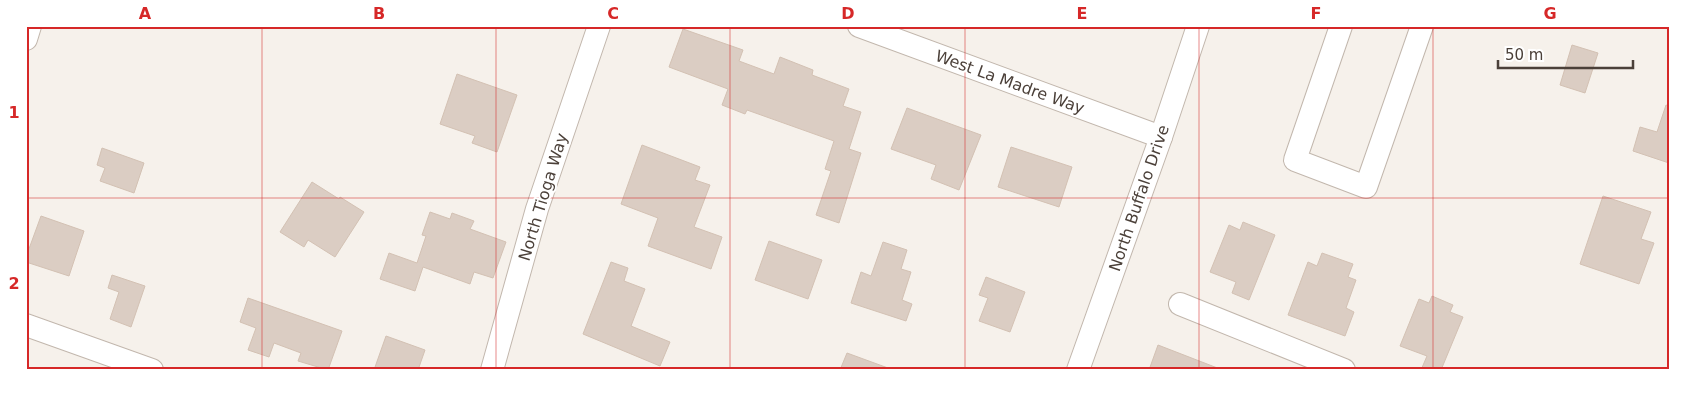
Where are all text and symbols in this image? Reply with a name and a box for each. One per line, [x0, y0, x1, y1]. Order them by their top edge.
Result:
text: A [139, 4, 152, 23]
text: B [373, 4, 385, 23]
text: C [607, 4, 619, 23]
text: D [841, 4, 855, 23]
text: E [1077, 4, 1087, 23]
text: F [1311, 4, 1321, 23]
text: G [1543, 4, 1557, 23]
scale bar [1498, 38, 1632, 70]
street label: West La Madre Way [933, 46, 1087, 118]
text: 50 m [1505, 46, 1543, 64]
text: 1 [8, 103, 20, 122]
street label: North Buffalo Drive [1105, 122, 1173, 274]
street label: North Tioga Way [515, 131, 571, 263]
text: 2 [8, 274, 20, 293]

